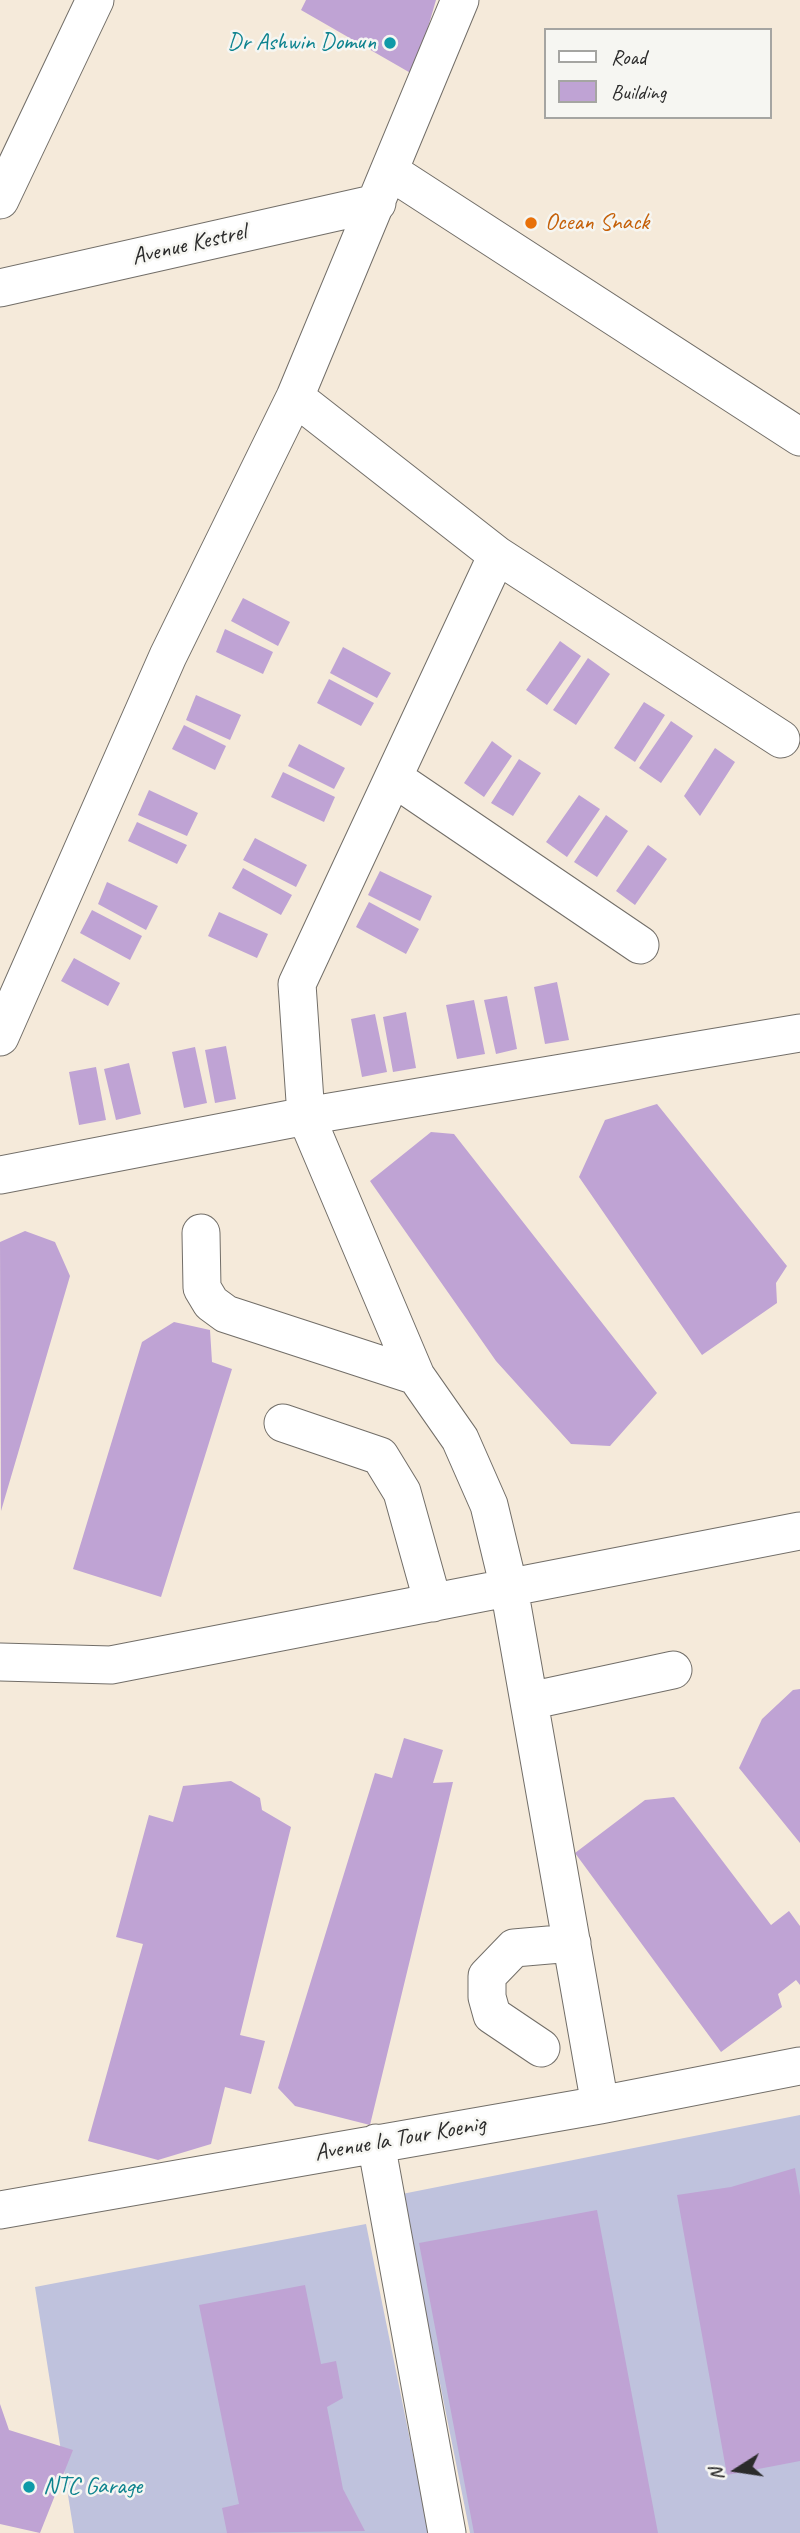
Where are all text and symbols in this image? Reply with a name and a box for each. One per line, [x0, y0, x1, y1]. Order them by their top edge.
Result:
legend [544, 28, 772, 119]
place label: Dr Ashwin Domun [227, 29, 376, 57]
marker: Dr Ashwin Domun [382, 35, 398, 51]
text: Road [611, 44, 646, 70]
text: Building [611, 79, 666, 105]
place label: Ocean Snack [545, 209, 649, 237]
marker: Ocean Snack [523, 215, 539, 231]
street label: Avenue Kestrel [129, 218, 249, 272]
street label: Avenue la Tour Koenig [312, 2110, 488, 2168]
north arrow [702, 2435, 772, 2505]
text: N [703, 2466, 729, 2483]
place label: NTC Garage [43, 2473, 142, 2501]
marker: NTC Garage [21, 2479, 37, 2495]

